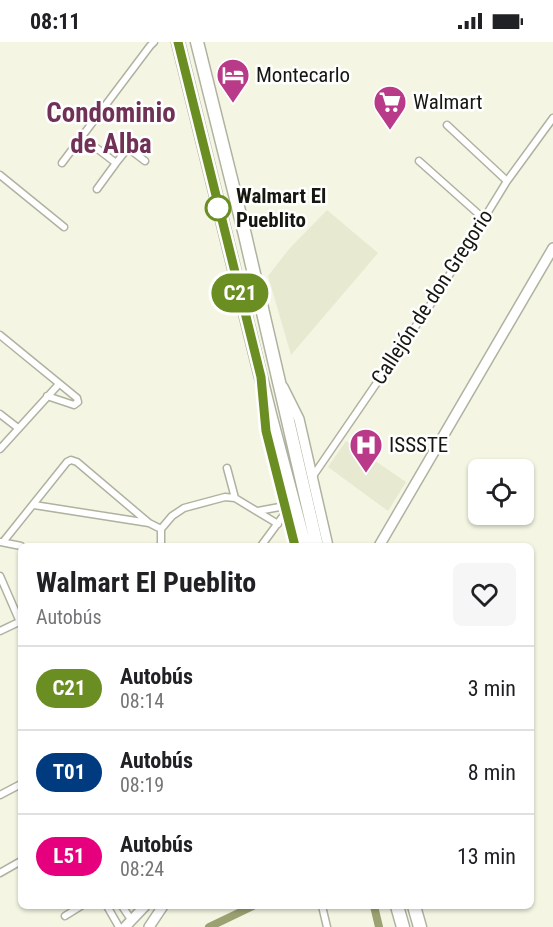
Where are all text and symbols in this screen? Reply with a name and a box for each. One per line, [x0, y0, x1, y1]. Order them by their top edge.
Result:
text: 08:11 [30, 9, 81, 34]
hotel icon: Montecarlo [215, 57, 251, 104]
place label: Montecarlo [256, 63, 350, 87]
supermarket icon: Walmart [372, 84, 408, 131]
place label: Walmart [413, 90, 483, 114]
district label: Condominio de Alba [46, 97, 176, 160]
place label: Walmart El Pueblito [236, 184, 326, 232]
marker: Walmart El Pueblito [205, 195, 231, 221]
street label: Callejón de don Gregorio [366, 205, 498, 389]
line badge: C21 [206, 274, 274, 312]
text: C21 [223, 281, 257, 305]
hospital icon: ISSSTE [348, 427, 384, 474]
place label: ISSSTE [389, 433, 448, 457]
map controls [468, 459, 534, 525]
button: locate [468, 459, 534, 525]
button: heart [453, 563, 516, 626]
text: Walmart El Pueblito [36, 566, 256, 599]
text: Autobús [36, 605, 102, 629]
text: Autobús [120, 664, 193, 689]
text: C21 [52, 676, 86, 700]
text: 3 min [468, 676, 516, 701]
text: 08:14 [120, 689, 164, 713]
text: Autobús [120, 748, 193, 773]
text: T01 [53, 760, 85, 784]
text: 8 min [468, 760, 516, 785]
text: 08:19 [120, 773, 164, 797]
text: Autobús [120, 832, 193, 857]
text: L51 [53, 844, 85, 868]
text: 13 min [457, 844, 516, 869]
text: 08:24 [120, 857, 164, 881]

